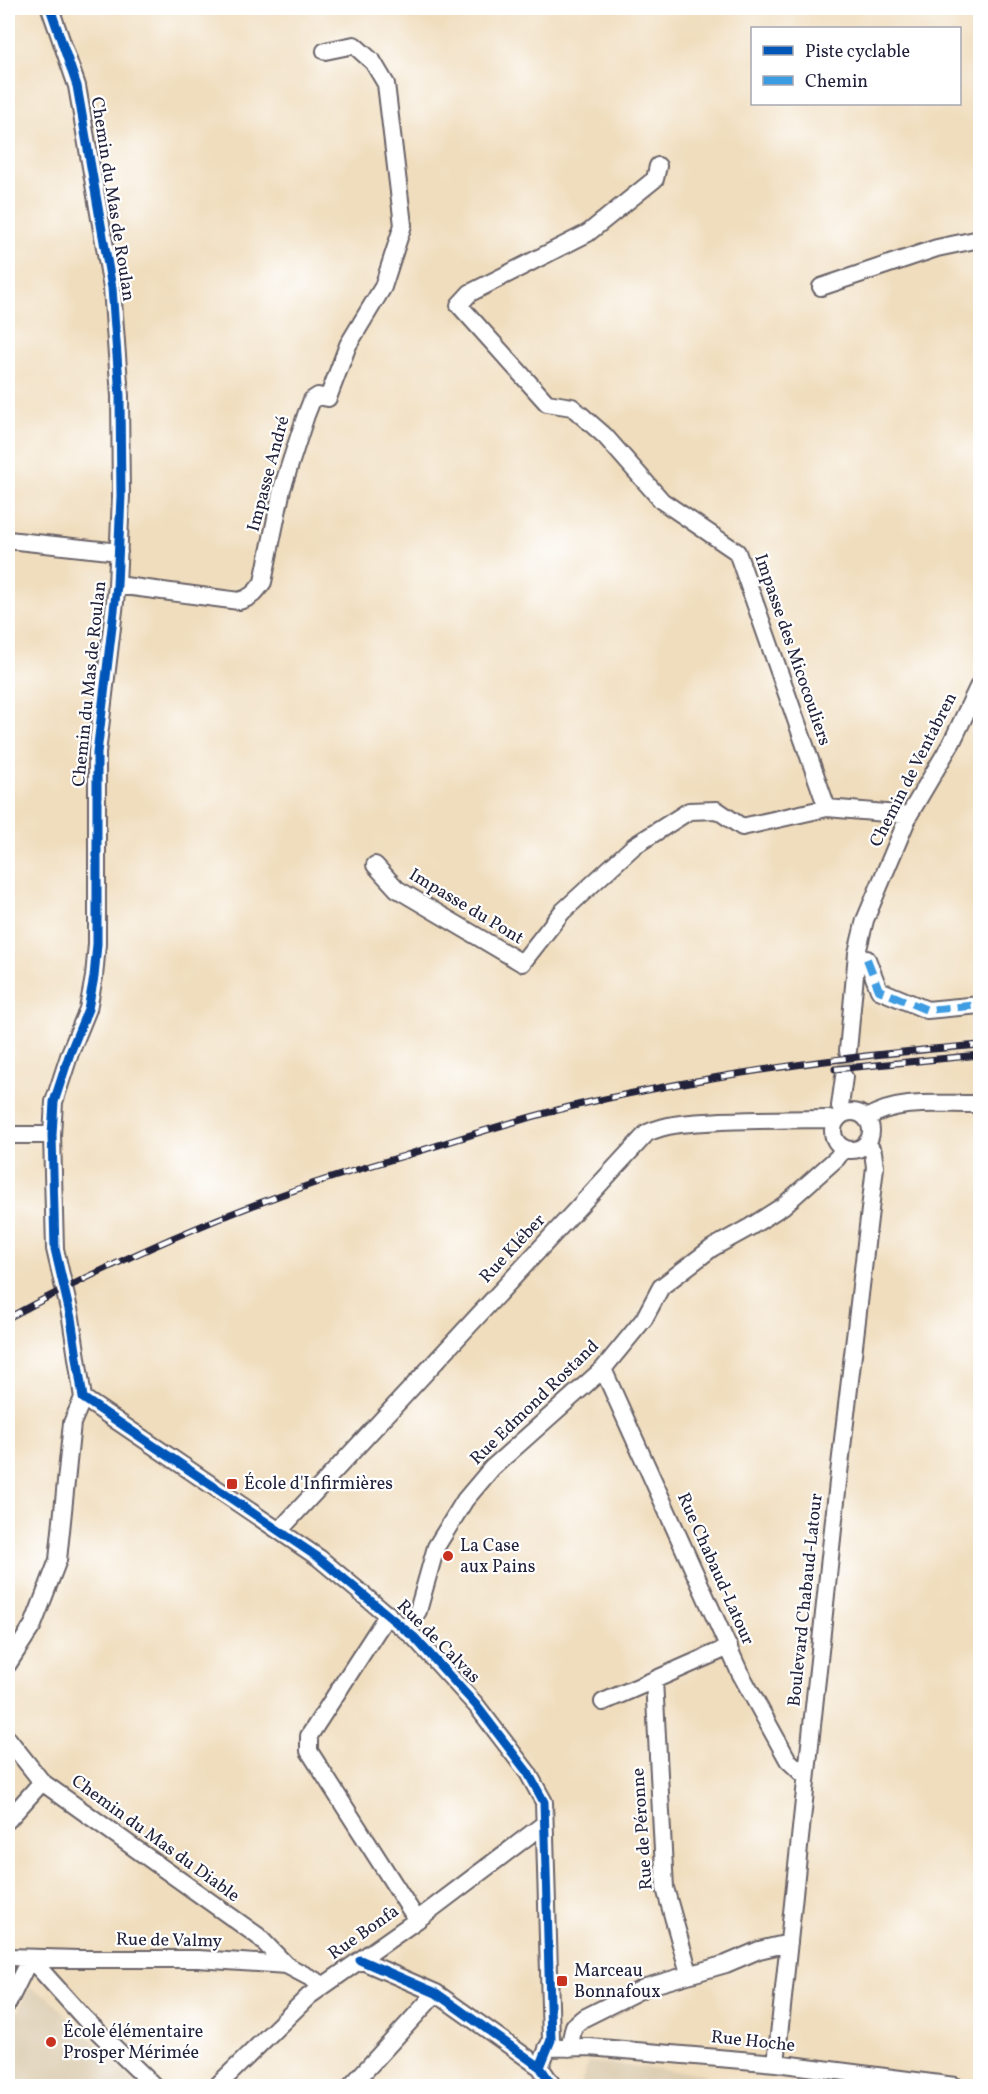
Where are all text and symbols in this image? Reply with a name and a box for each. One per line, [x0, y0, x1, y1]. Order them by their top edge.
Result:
legend [751, 27, 961, 105]
text: Piste cyclable [805, 40, 910, 65]
text: Chemin [805, 70, 868, 95]
street label: Chemin du Mas de Roulan [83, 95, 141, 303]
street label: Impasse André [242, 413, 296, 535]
street label: Impasse des Micocouliers [747, 551, 837, 749]
street label: Chemin du Mas de Roulan [67, 580, 113, 788]
street label: Chemin de Ventabren [864, 688, 964, 852]
street label: Impasse du Pont [404, 863, 528, 951]
street label: Rue Kléber [474, 1208, 552, 1289]
street label: Rue Edmond Rostand [465, 1335, 605, 1471]
place label: École d'Infirmières [244, 1472, 393, 1497]
marker: École d'Infirmières [225, 1477, 239, 1491]
street label: Rue Chabaud-Latour [670, 1489, 760, 1650]
street label: Boulevard Chabaud-Latour [782, 1492, 830, 1708]
place label: La Case aux Pains [460, 1534, 535, 1580]
marker: La Case aux Pains [441, 1549, 455, 1563]
street label: Rue de Calvas [391, 1595, 485, 1689]
street label: Rue de Péronne [626, 1767, 660, 1891]
street label: Chemin du Mas du Diable [66, 1769, 244, 1909]
street label: Rue Bonfa [324, 1899, 404, 1967]
street label: Rue de Valmy [116, 1928, 223, 1954]
place label: Marceau Bonnafoux [574, 1959, 661, 2005]
marker: Marceau Bonnafoux [555, 1974, 569, 1988]
place label: École élémentaire Prosper Mérimée [63, 2020, 203, 2066]
street label: Rue Hoche [710, 2025, 796, 2059]
marker: École élémentaire Prosper Mérimée [44, 2035, 58, 2049]

